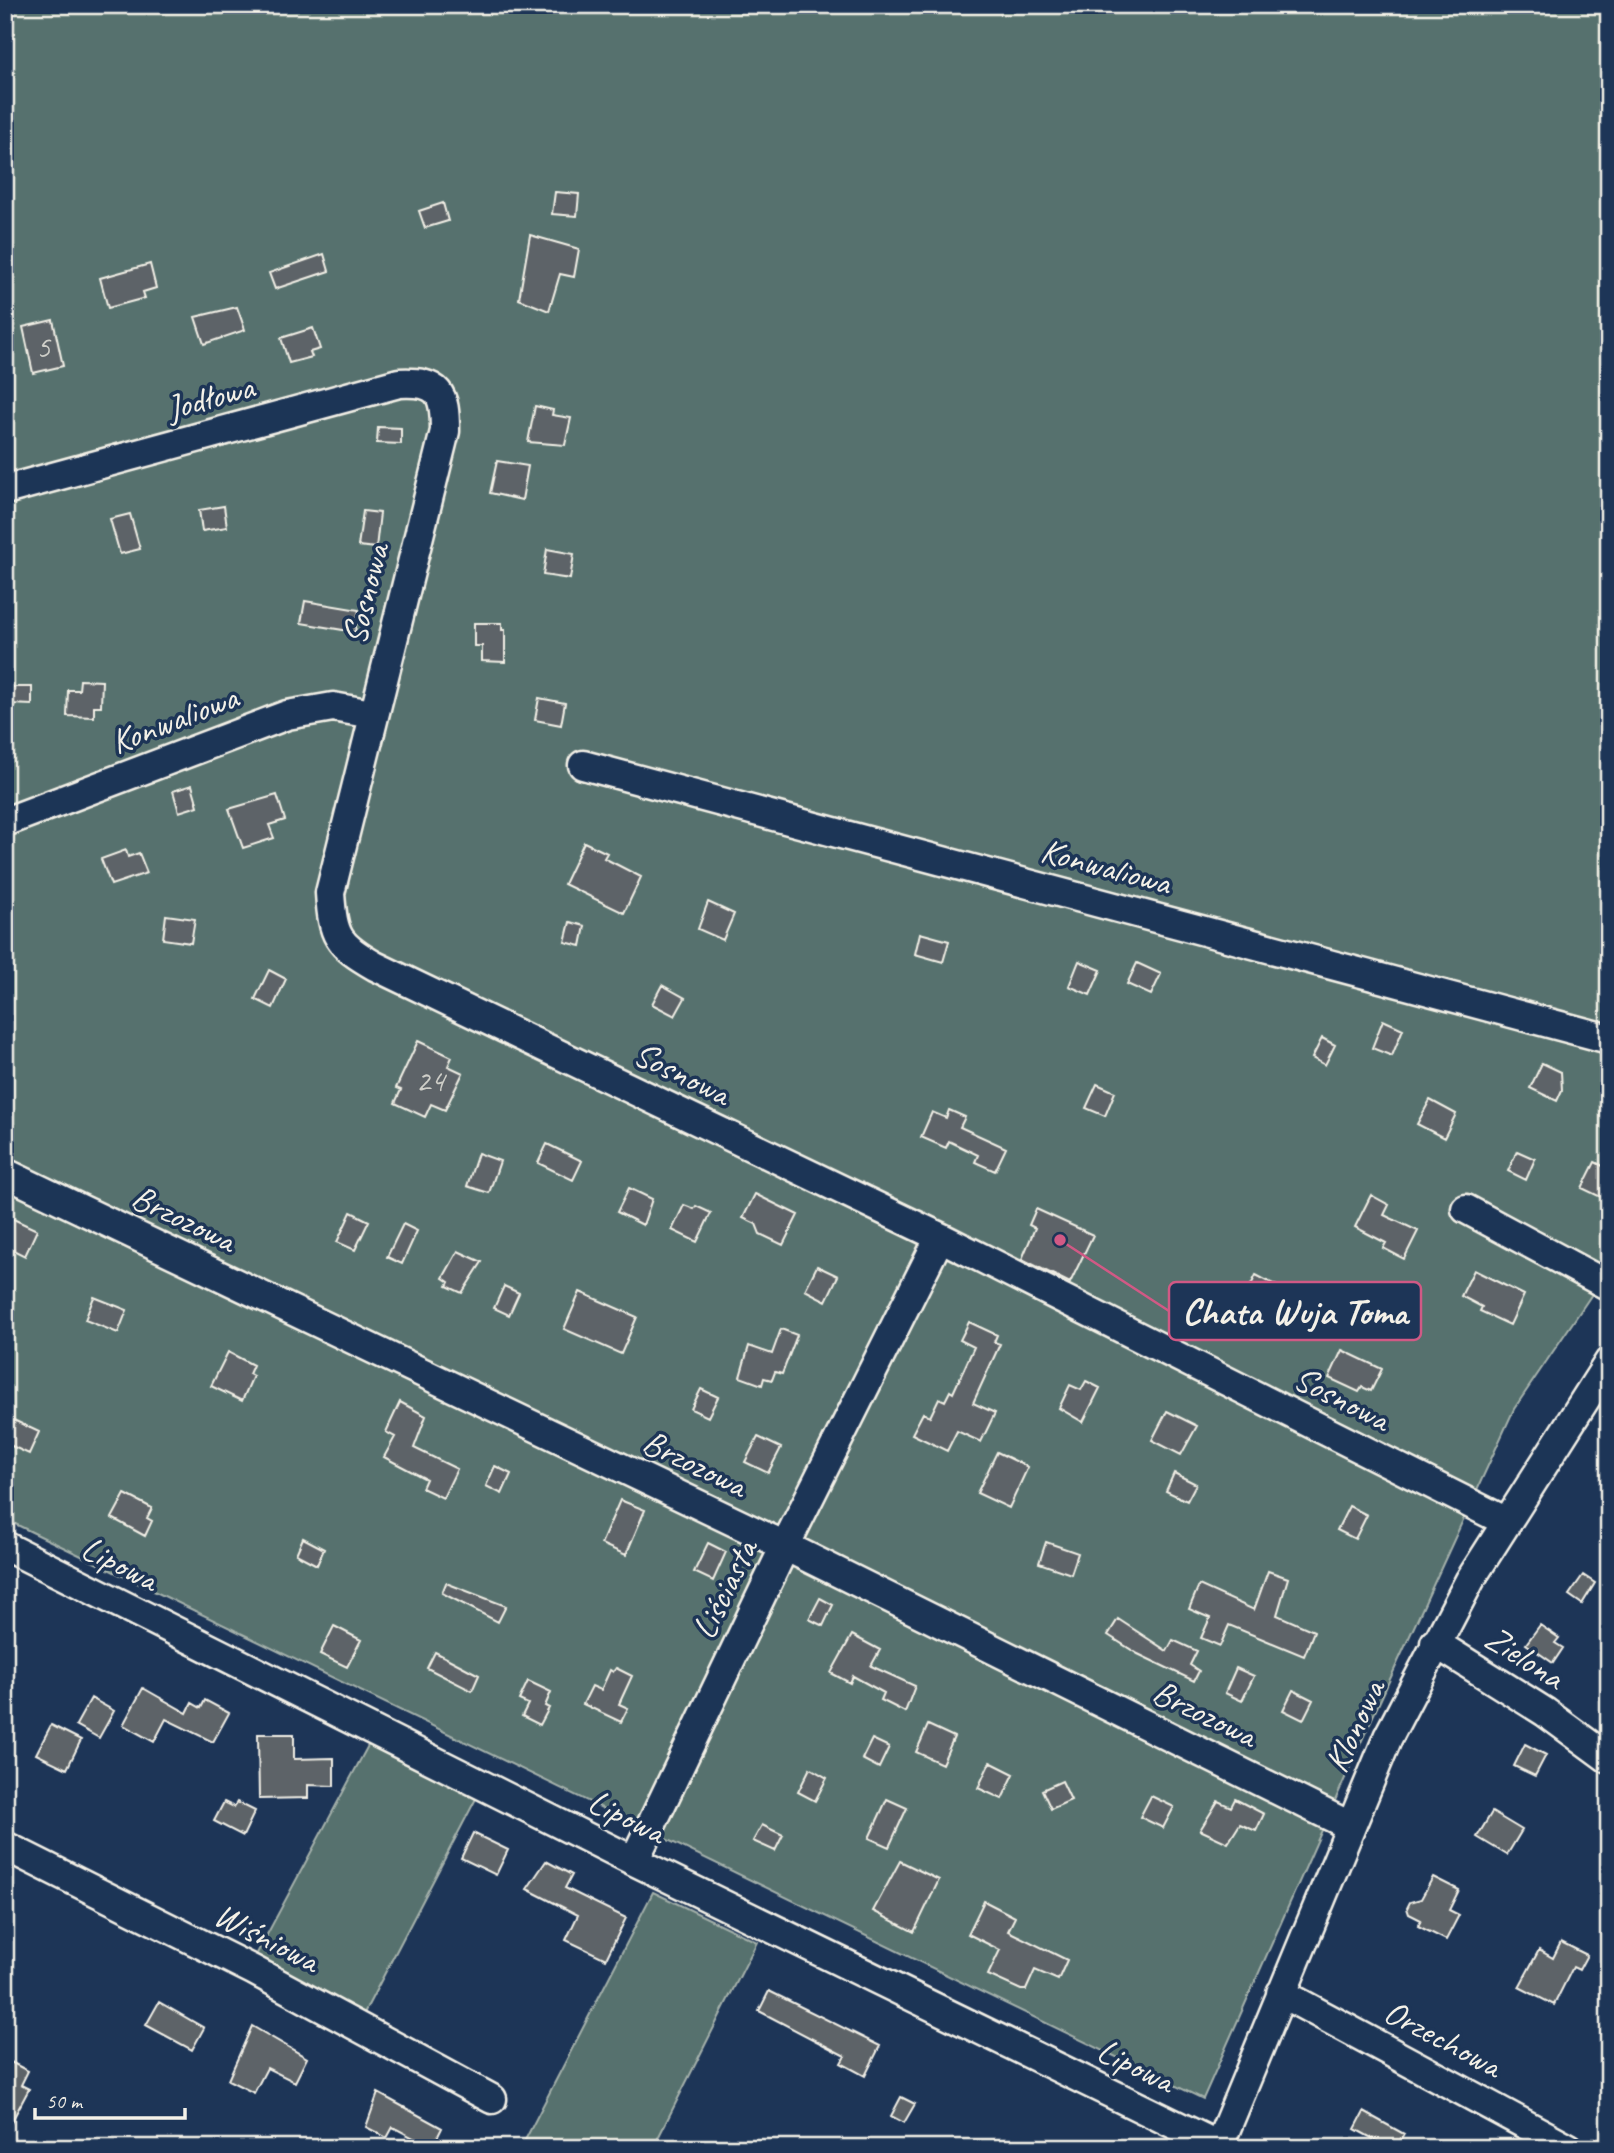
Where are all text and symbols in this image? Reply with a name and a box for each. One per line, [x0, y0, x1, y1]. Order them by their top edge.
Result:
house number: 5 [36, 326, 52, 367]
street label: Jodłowa [160, 364, 261, 431]
street label: Sosnowa [331, 537, 400, 649]
street label: Konwaliowa [104, 674, 246, 764]
street label: Konwaliowa [1036, 828, 1178, 906]
street label: Sosnowa [626, 1031, 740, 1117]
house number: 24 [416, 1060, 448, 1101]
street label: Brzozowa [124, 1174, 245, 1264]
callout: Chata Wuja Toma [1169, 1282, 1421, 1340]
text: Chata Wuja Toma [1182, 1288, 1411, 1335]
street label: Sosnowa [1286, 1355, 1400, 1443]
street label: Brzozowa [635, 1419, 756, 1509]
street label: Lipowa [74, 1525, 168, 1603]
street label: Liściasta [681, 1530, 769, 1646]
street label: Zielona [1477, 1615, 1575, 1701]
street label: Brzozowa [1145, 1669, 1266, 1759]
street label: Klonowa [1314, 1671, 1396, 1779]
street label: Lipowa [581, 1779, 675, 1855]
street label: Wiśniowa [207, 1892, 329, 1984]
street label: Orzechowa [1376, 1989, 1511, 2089]
street label: Lipowa [1090, 2028, 1184, 2104]
scale bar [35, 2076, 186, 2120]
text: 50 m [46, 2088, 84, 2114]

